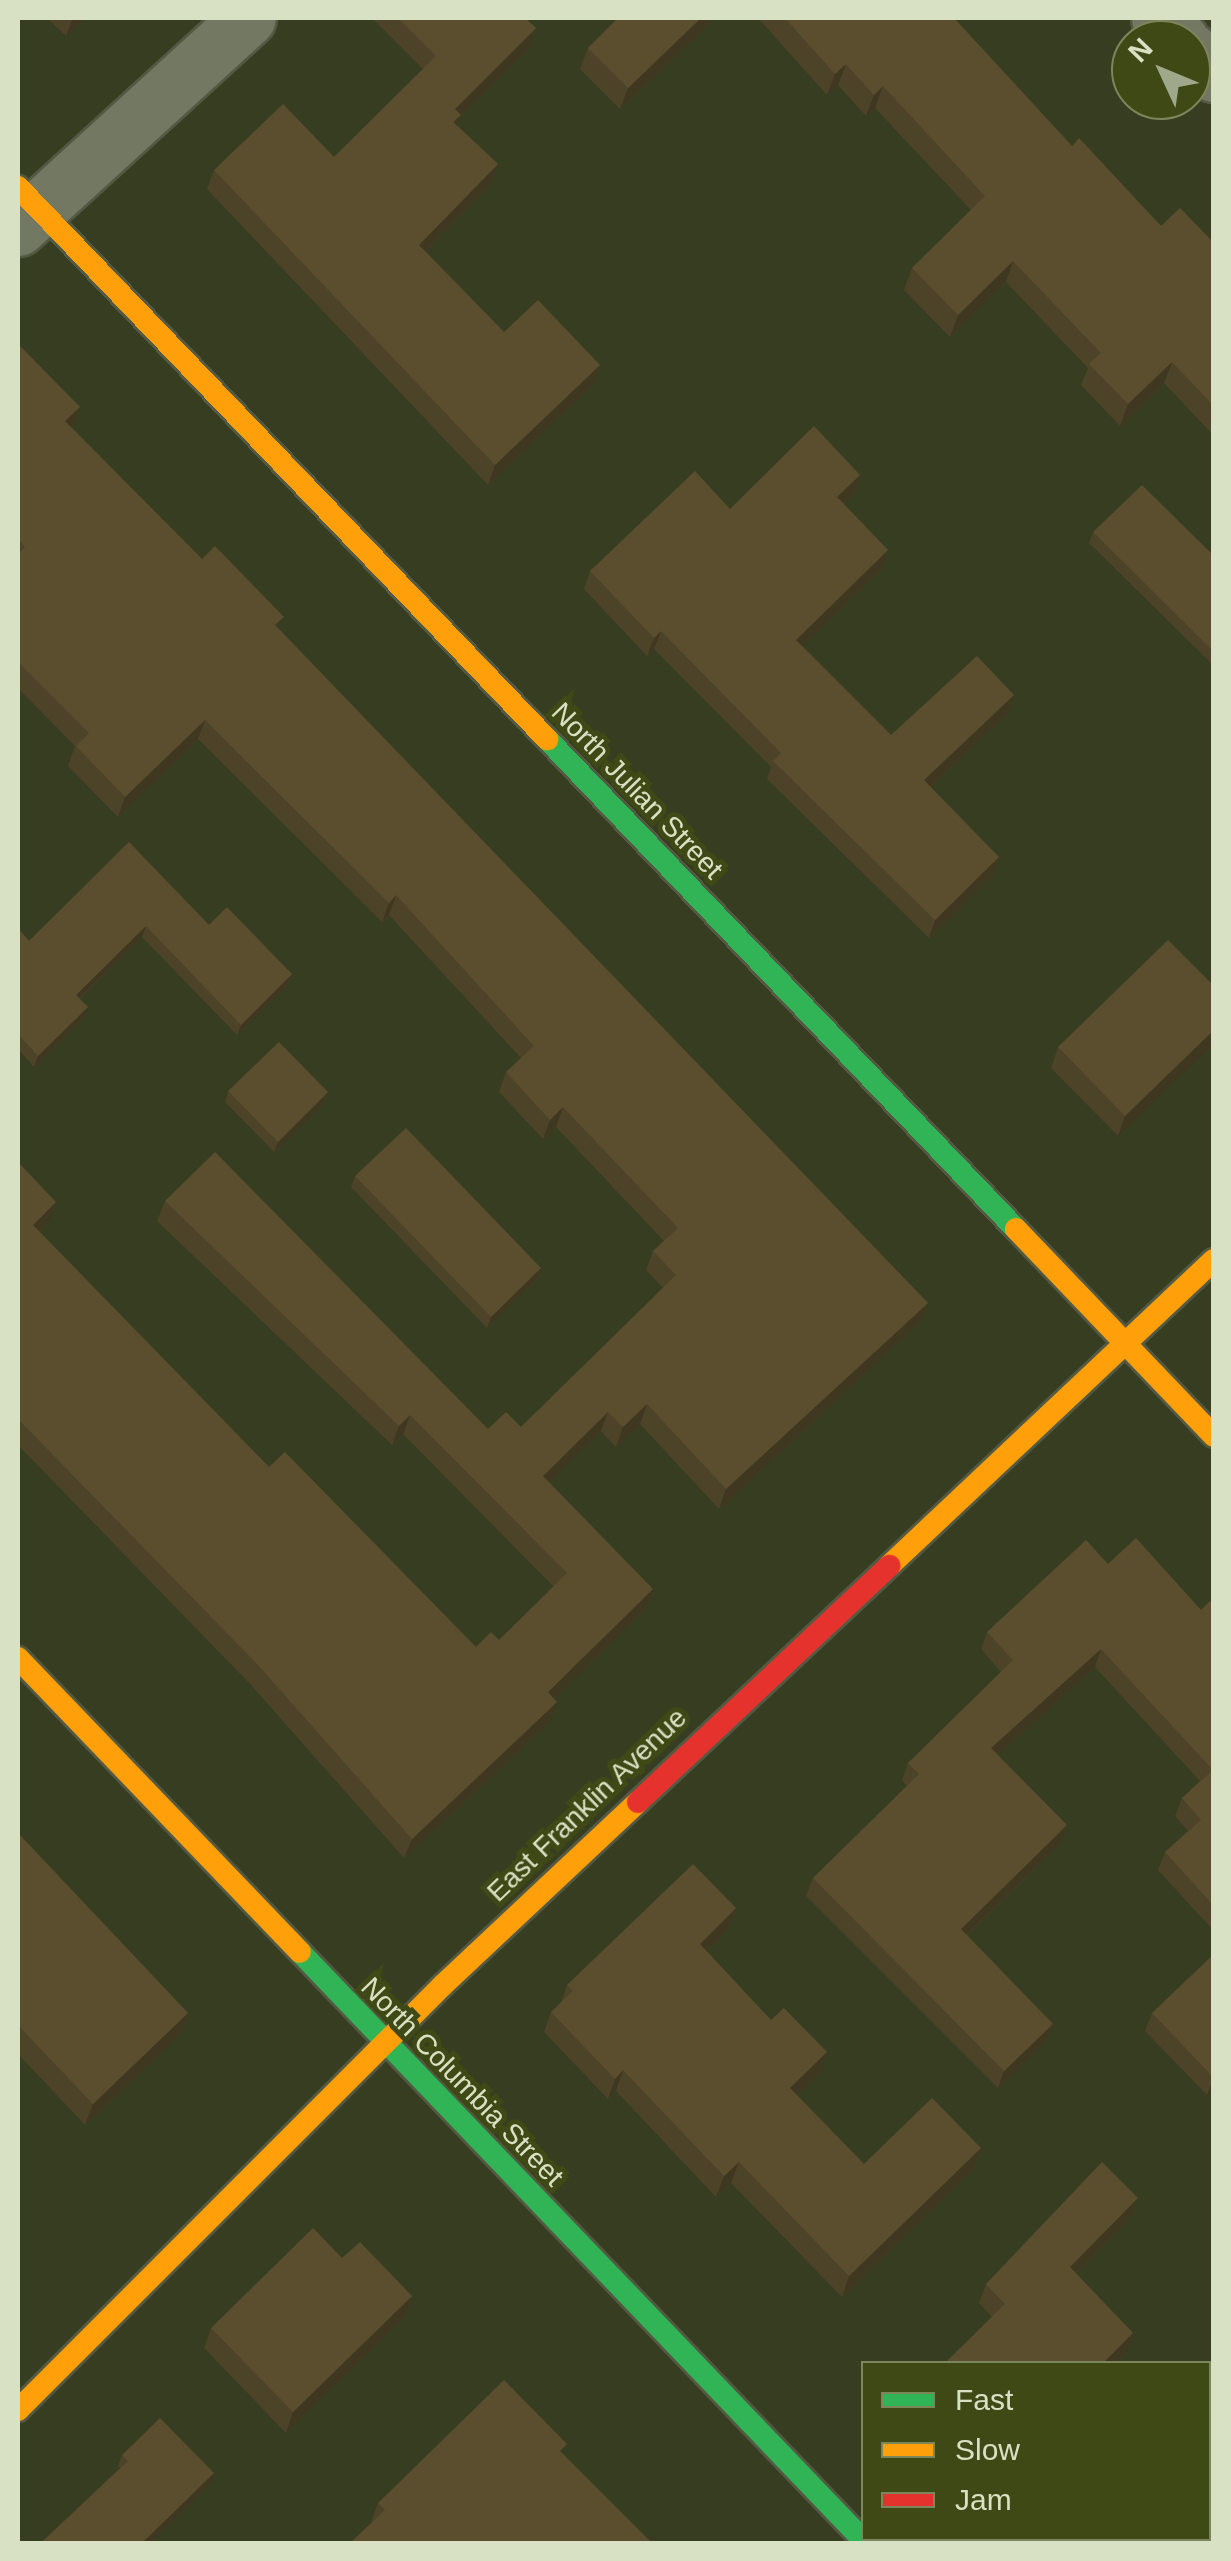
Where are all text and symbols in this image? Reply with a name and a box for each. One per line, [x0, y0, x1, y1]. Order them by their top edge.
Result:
north arrow [1111, 20, 1211, 120]
text: N [1122, 32, 1159, 68]
street label: North Julian Street [544, 696, 730, 886]
street label: East Franklin Avenue [480, 1701, 694, 1909]
street label: North Columbia Street [354, 1971, 570, 2193]
legend [861, 2361, 1211, 2541]
text: Fast [955, 2383, 1013, 2416]
text: Slow [955, 2433, 1020, 2466]
text: Jam [955, 2483, 1012, 2516]

